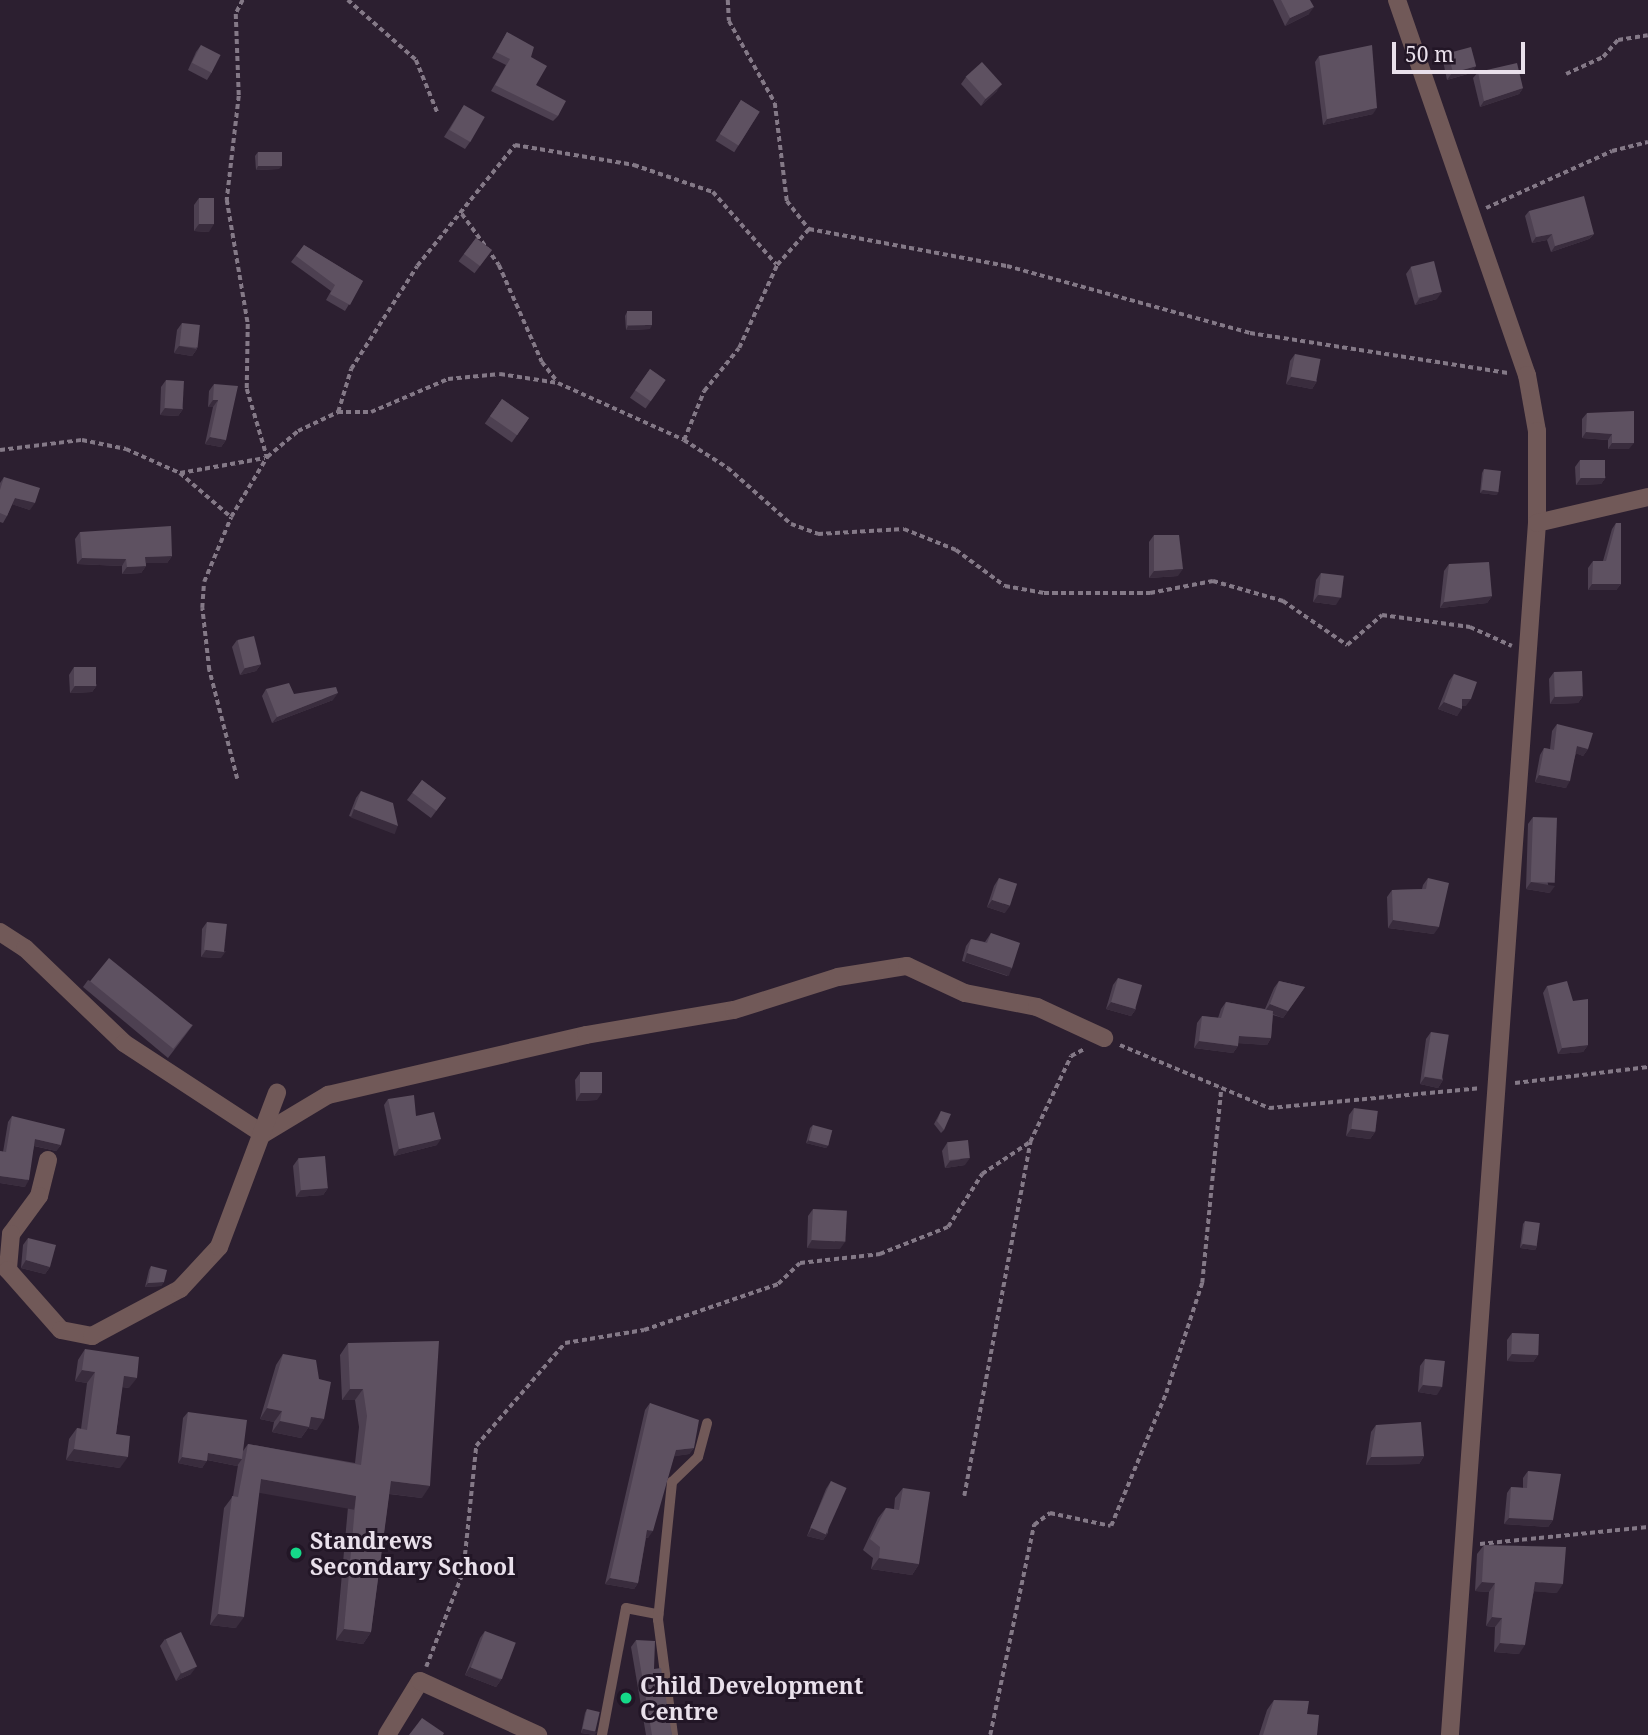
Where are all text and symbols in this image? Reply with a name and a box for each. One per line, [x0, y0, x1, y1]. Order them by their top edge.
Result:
scale bar [1396, 28, 1529, 72]
text: 50 m [1405, 40, 1454, 68]
place label: Standrews Secondary School [310, 1526, 515, 1580]
marker: Standrews Secondary School [288, 1545, 304, 1561]
place label: Child Development Centre [640, 1671, 863, 1725]
marker: Child Development Centre [618, 1690, 634, 1706]

